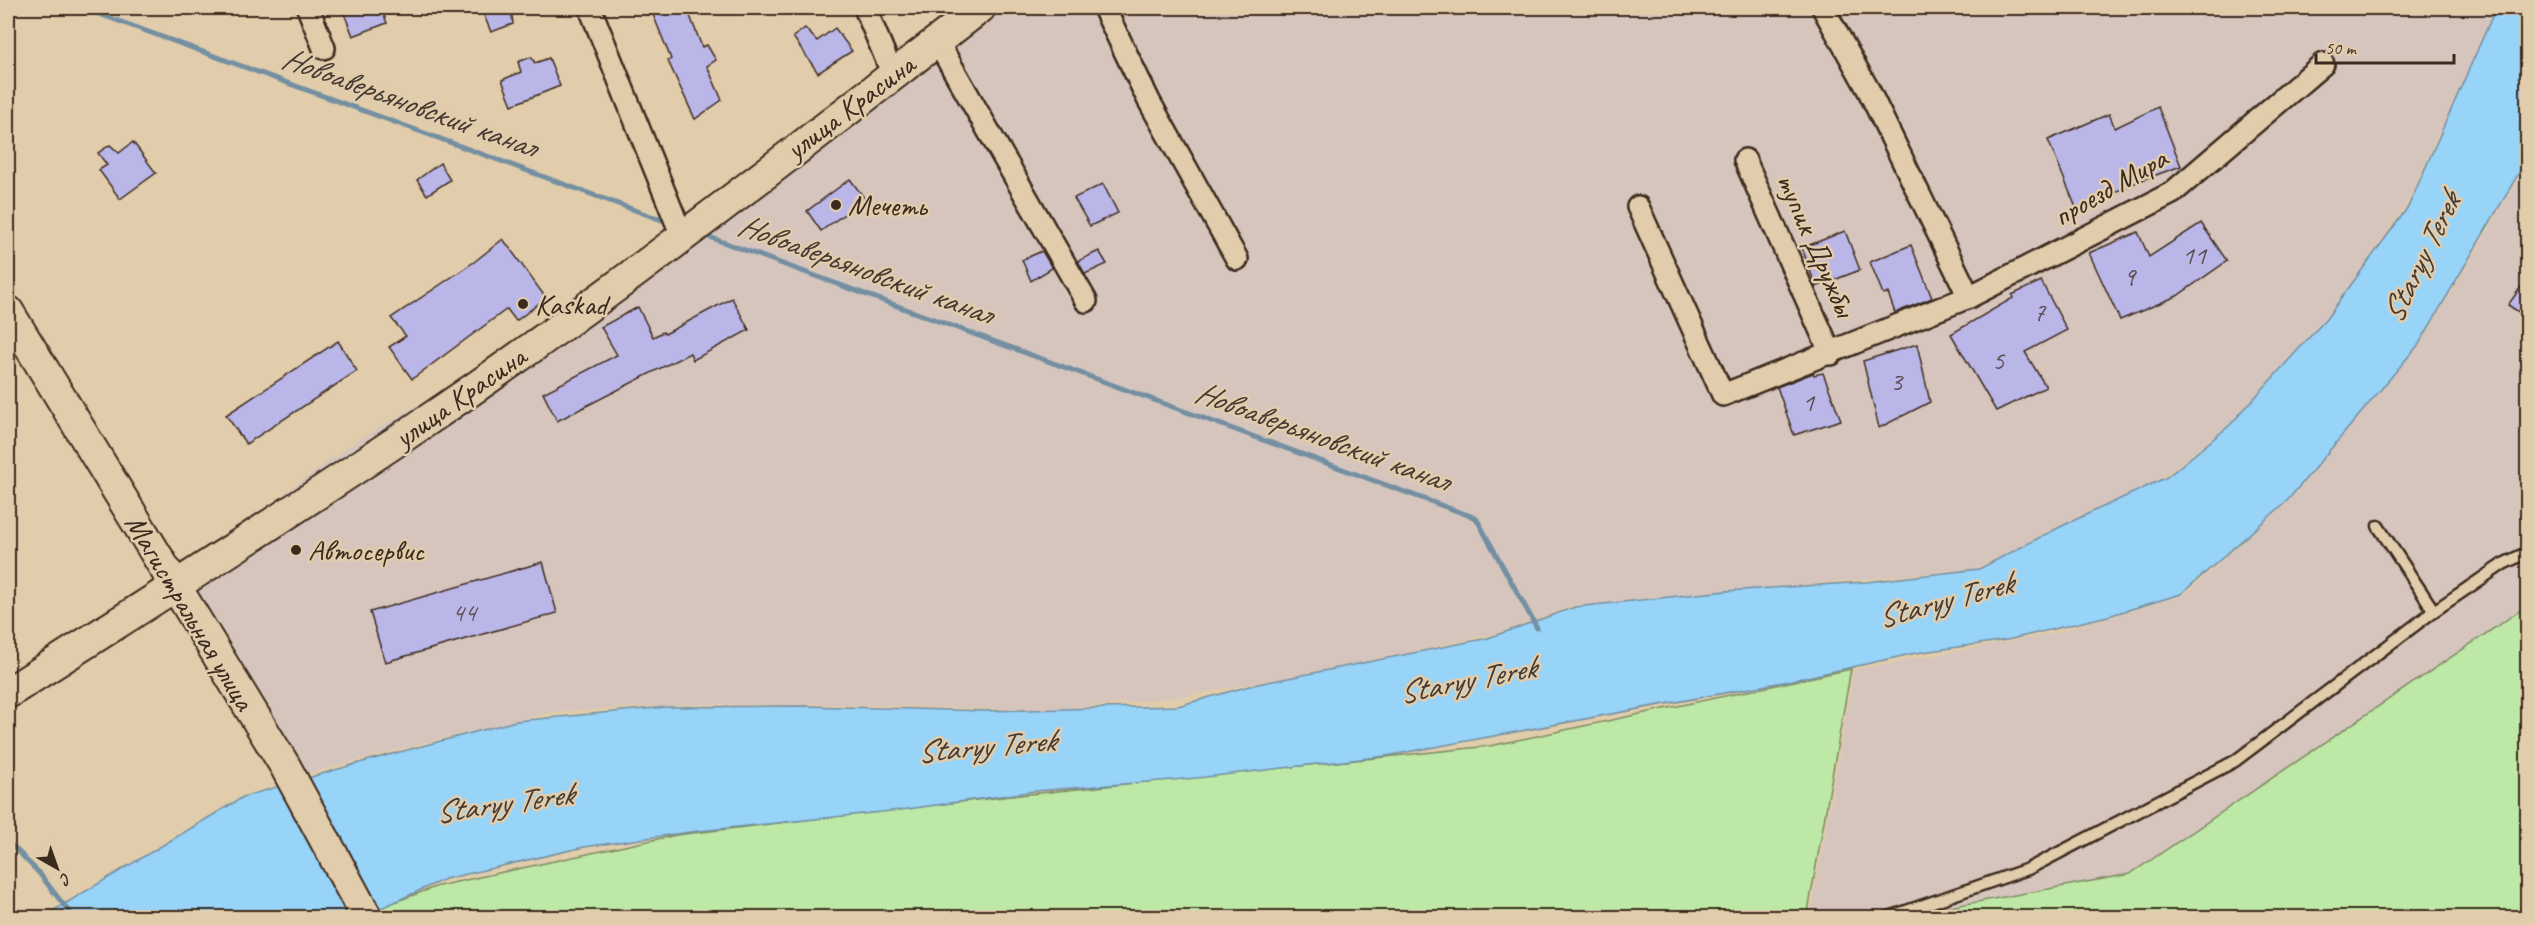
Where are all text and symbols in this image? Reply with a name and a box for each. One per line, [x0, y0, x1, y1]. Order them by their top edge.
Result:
scale bar [2316, 27, 2454, 65]
water label: Новоаверьяновский канал [276, 37, 546, 169]
text: 50 m [2325, 37, 2358, 59]
street label: улица Красина [776, 44, 924, 169]
street label: проезд Мира [2046, 138, 2176, 235]
street label: тупик Дружбы [1768, 168, 1865, 324]
water label: Staryy Terek [2372, 181, 2473, 329]
place label: Мечеть [848, 186, 928, 224]
marker: Мечеть [829, 198, 843, 212]
water label: Новоаверьяновский канал [732, 204, 1002, 336]
house number: 11 [2182, 238, 2208, 272]
house number: 9 [2123, 259, 2137, 293]
place label: Kaskad [535, 285, 611, 323]
house number: 7 [2033, 295, 2047, 329]
marker: Kaskad [516, 297, 530, 311]
street label: улица Красина [385, 336, 535, 457]
house number: 5 [1992, 343, 2006, 377]
house number: 3 [1890, 364, 1904, 398]
water label: Новоаверьяновский канал [1189, 371, 1459, 503]
house number: 1 [1802, 385, 1816, 419]
street label: Магистральная улица [117, 507, 264, 719]
place label: Автосервис [308, 531, 425, 569]
marker: Автосервис [289, 543, 303, 557]
water label: Staryy Terek [1873, 561, 2023, 638]
house number: 44 [452, 595, 479, 629]
water label: Staryy Terek [1395, 645, 1545, 713]
water label: Staryy Terek [915, 719, 1063, 772]
water label: Staryy Terek [433, 772, 582, 833]
north arrow [27, 838, 87, 898]
text: С [55, 869, 75, 890]

